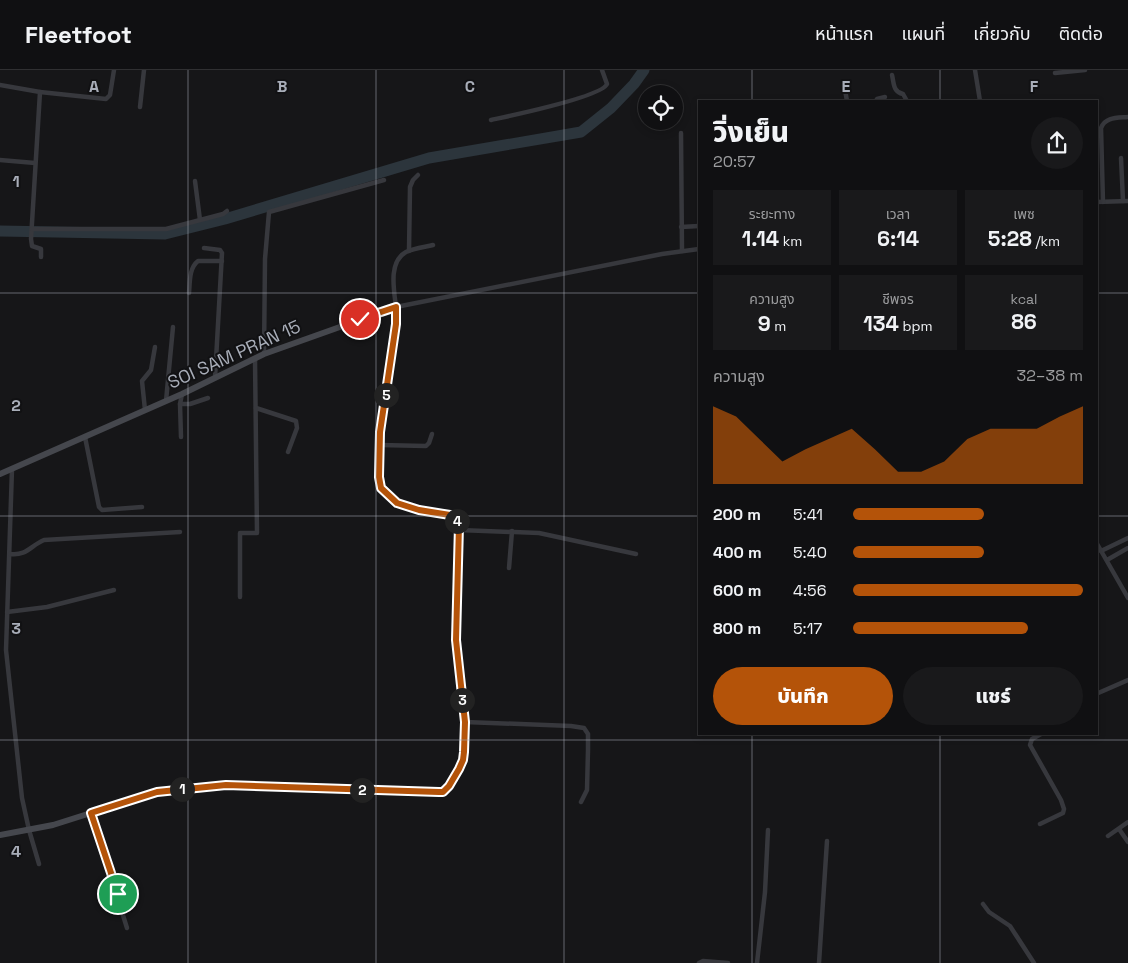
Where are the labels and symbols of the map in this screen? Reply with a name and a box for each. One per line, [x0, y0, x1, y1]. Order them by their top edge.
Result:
text: A [89, 76, 99, 97]
text: B [277, 76, 287, 97]
text: C [465, 76, 475, 97]
text: E [842, 76, 851, 97]
text: F [1030, 76, 1039, 97]
text: 1 [12, 171, 20, 192]
pin [339, 298, 381, 340]
street label: SOI SAM PRAN 15 [164, 314, 304, 394]
pin: 5 [374, 382, 398, 408]
text: 2 [11, 395, 21, 416]
pin: 4 [444, 508, 470, 534]
text: 3 [11, 618, 21, 639]
pin: 3 [450, 688, 474, 712]
pin: 1 [170, 776, 194, 802]
pin: 2 [350, 778, 374, 802]
text: 4 [11, 841, 21, 862]
pin [97, 873, 139, 915]

